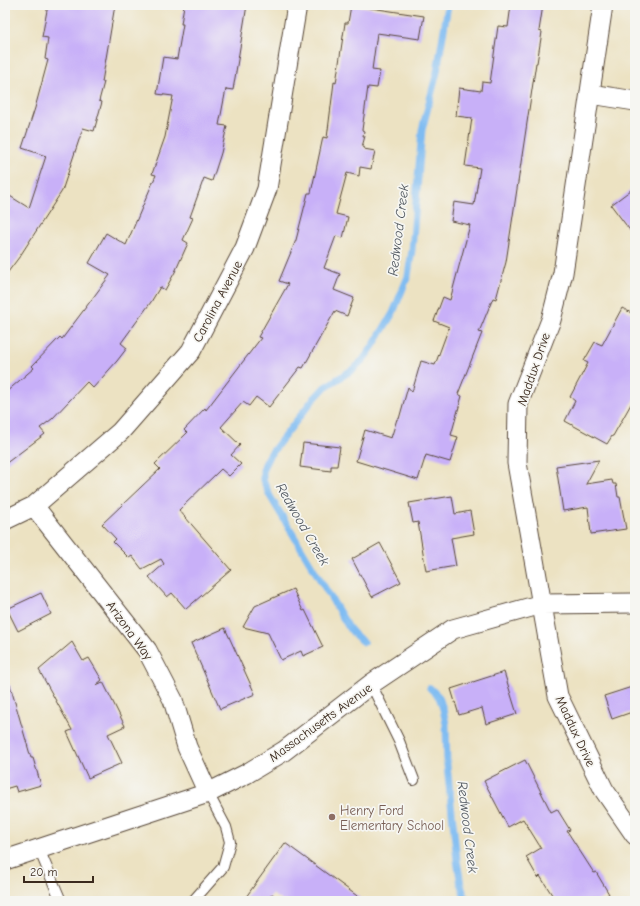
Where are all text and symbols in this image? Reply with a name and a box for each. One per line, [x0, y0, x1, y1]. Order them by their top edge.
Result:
water label: Redwood Creek [384, 183, 413, 277]
street label: Carolina Avenue [190, 257, 245, 345]
street label: Maddux Drive [514, 330, 553, 408]
water label: Redwood Creek [272, 480, 333, 569]
street label: Arizona Way [103, 598, 156, 663]
street label: Massachusetts Avenue [266, 680, 375, 765]
street label: Maddux Drive [553, 693, 599, 769]
water label: Redwood Creek [453, 780, 482, 874]
place label: Henry Ford Elementary School [340, 803, 444, 833]
marker: Henry Ford Elementary School [327, 812, 337, 822]
scale bar [24, 858, 93, 884]
text: 20 m [30, 865, 58, 879]

